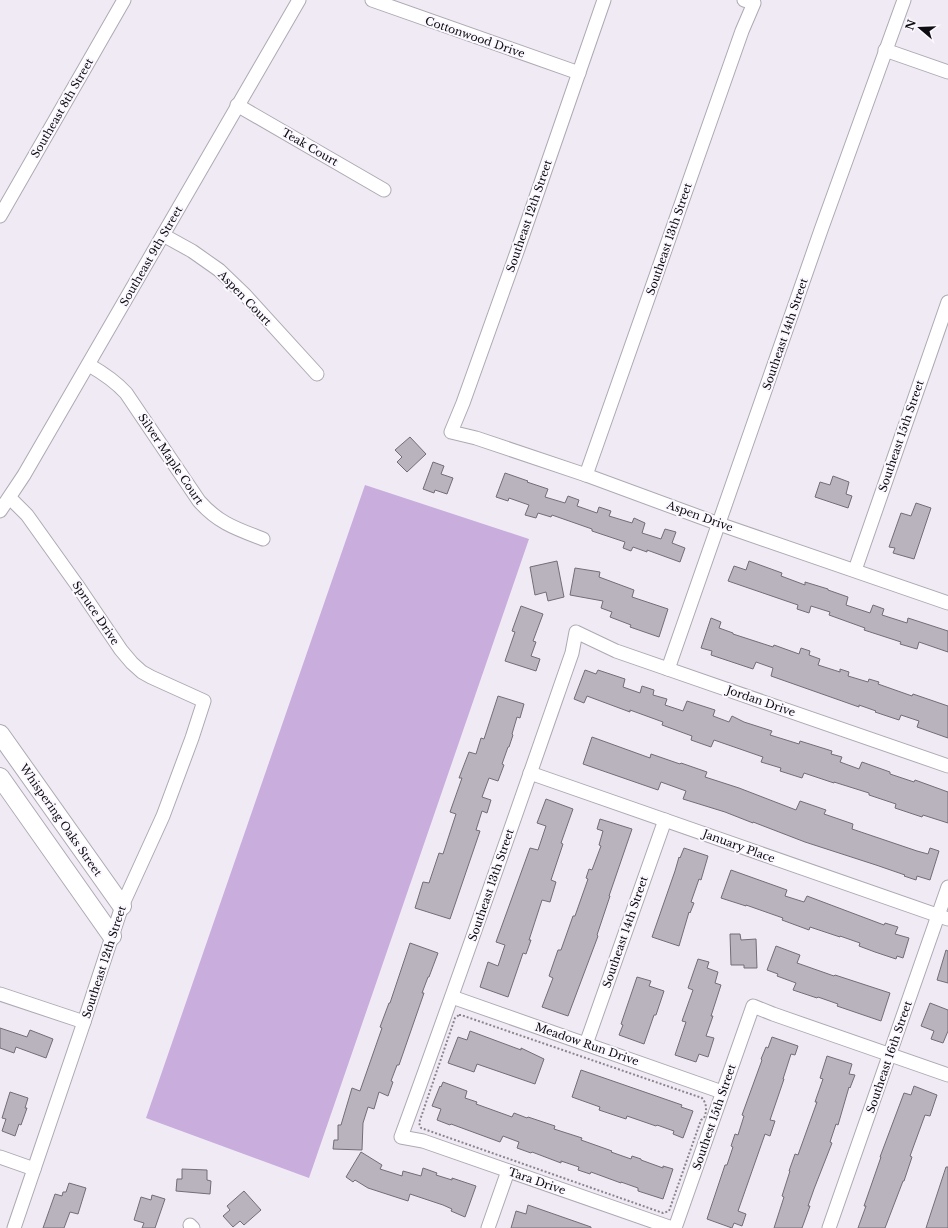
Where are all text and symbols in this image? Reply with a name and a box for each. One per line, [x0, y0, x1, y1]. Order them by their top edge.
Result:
north arrow [900, 8, 940, 48]
street label: Cottonwood Drive [423, 13, 527, 61]
text: N [902, 17, 919, 32]
street label: Southeast 8th Street [28, 55, 97, 160]
street label: Teak Court [279, 125, 341, 169]
street label: Southeast 12th Street [503, 157, 555, 274]
street label: Southeast 13th Street [643, 180, 695, 297]
street label: Southeast 9th Street [117, 203, 186, 308]
street label: Aspen Court [215, 267, 275, 329]
street label: Southeast 14th Street [759, 275, 811, 392]
street label: Southeast 15th Street [875, 378, 927, 494]
street label: Silver Maple Court [135, 411, 207, 508]
street label: Aspen Drive [664, 497, 735, 534]
street label: Spruce Drive [70, 578, 122, 648]
street label: Jordan Drive [723, 682, 797, 719]
street label: Whispering Oaks Street [16, 760, 106, 880]
street label: Southeast 13th Street [465, 826, 517, 943]
street label: January Place [699, 826, 777, 866]
street label: Southeast 14th Street [599, 873, 651, 990]
street label: Southeast 12th Street [79, 903, 129, 1020]
street label: Southeast 16th Street [863, 998, 915, 1115]
street label: Meadow Run Drive [533, 1020, 641, 1068]
street label: Southest 15th Street [689, 1061, 739, 1172]
street label: Tara Drive [507, 1165, 567, 1197]

